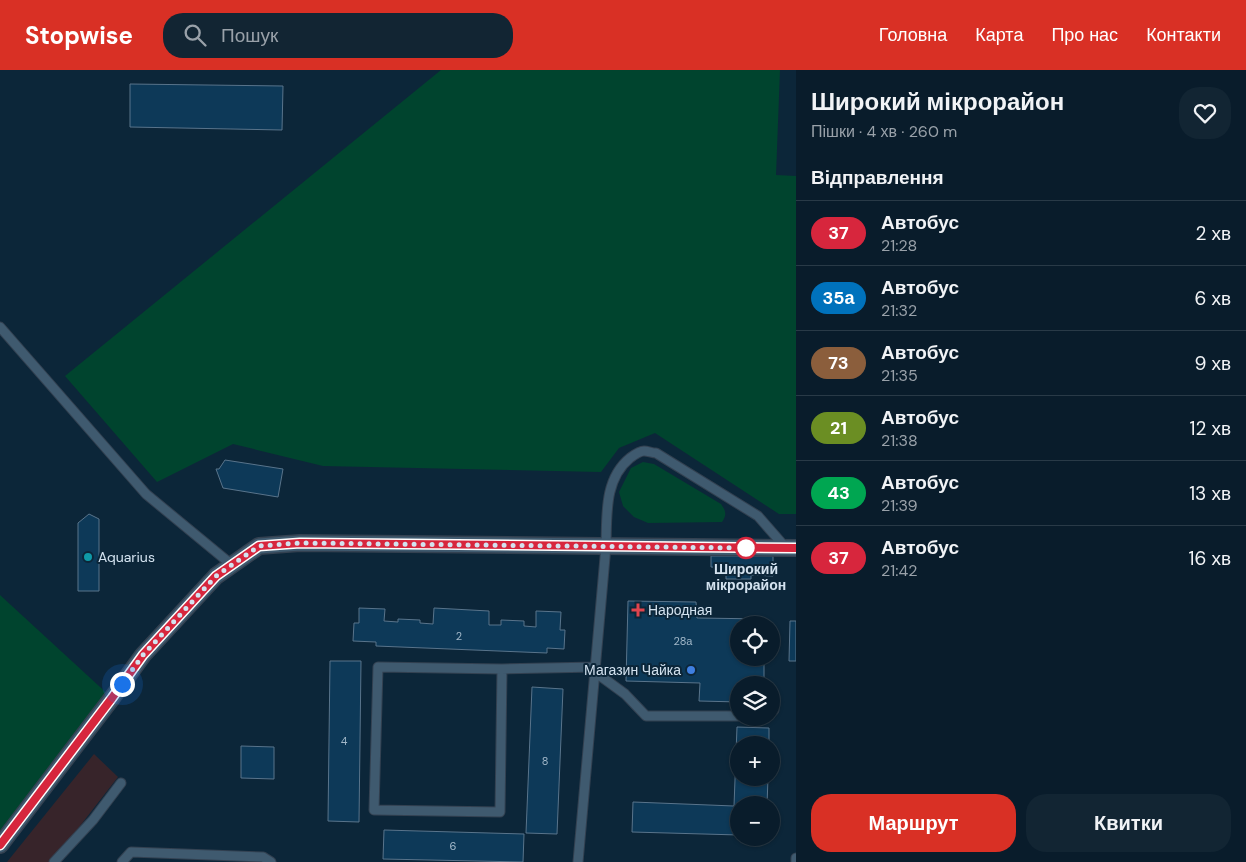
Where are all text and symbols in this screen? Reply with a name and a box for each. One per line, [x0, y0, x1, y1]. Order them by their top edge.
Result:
search box [163, 13, 513, 58]
text: Stopwise [25, 20, 133, 51]
icon: search [181, 21, 209, 49]
text: Пошук [221, 23, 278, 48]
text: Головна [879, 23, 947, 47]
text: Карта [975, 23, 1023, 47]
text: Про нас [1051, 23, 1118, 47]
text: Контакти [1146, 23, 1221, 47]
text: Широкий мікрорайон [811, 86, 1064, 117]
button: heart [1179, 87, 1231, 139]
text: Пішки · 4 хв · 260 m [811, 121, 957, 142]
text: Відправлення [811, 165, 944, 190]
text: Автобус [881, 210, 959, 235]
text: 37 [828, 221, 849, 245]
text: 2 хв [1195, 221, 1231, 246]
text: 21:28 [881, 235, 917, 256]
text: Автобус [881, 275, 959, 300]
text: 35а [822, 286, 855, 310]
text: 6 хв [1194, 286, 1231, 311]
text: 21:32 [881, 300, 917, 321]
text: Автобус [881, 340, 959, 365]
text: 73 [828, 351, 849, 375]
text: 9 хв [1194, 351, 1231, 376]
text: 21:35 [881, 365, 918, 386]
text: Автобус [881, 405, 959, 430]
text: 21 [830, 416, 847, 440]
text: 12 хв [1189, 416, 1231, 441]
text: 21:38 [881, 430, 918, 451]
text: Автобус [881, 470, 959, 495]
text: 43 [827, 481, 850, 505]
text: 13 хв [1189, 481, 1231, 506]
text: 21:39 [881, 495, 917, 516]
text: Автобус [881, 535, 959, 560]
marker: Широкий мікрорайон [735, 537, 757, 559]
text: 37 [828, 546, 849, 570]
text: 16 хв [1188, 546, 1231, 571]
place label: Aquarius [98, 548, 155, 566]
marker: Aquarius [82, 551, 94, 563]
place label: Широкий мікрорайон [706, 560, 786, 594]
text: 21:42 [881, 560, 917, 581]
place label: Народная [648, 601, 712, 619]
marker: Народная [632, 604, 644, 616]
map controls [730, 616, 780, 846]
button: locate [730, 616, 780, 666]
house number: 2 [456, 629, 462, 643]
house number: 28а [674, 634, 693, 648]
place label: Магазин Чайка [584, 661, 681, 679]
marker: Магазин Чайка [685, 664, 697, 676]
your location [110, 672, 135, 697]
button: layers [730, 676, 780, 726]
house number: 4 [341, 734, 348, 748]
button: + [730, 736, 780, 786]
house number: 8 [542, 754, 548, 768]
button: Маршрут [811, 794, 1016, 852]
button: Квитки [1026, 794, 1231, 852]
button: − [730, 796, 780, 846]
house number: 6 [450, 839, 457, 853]

